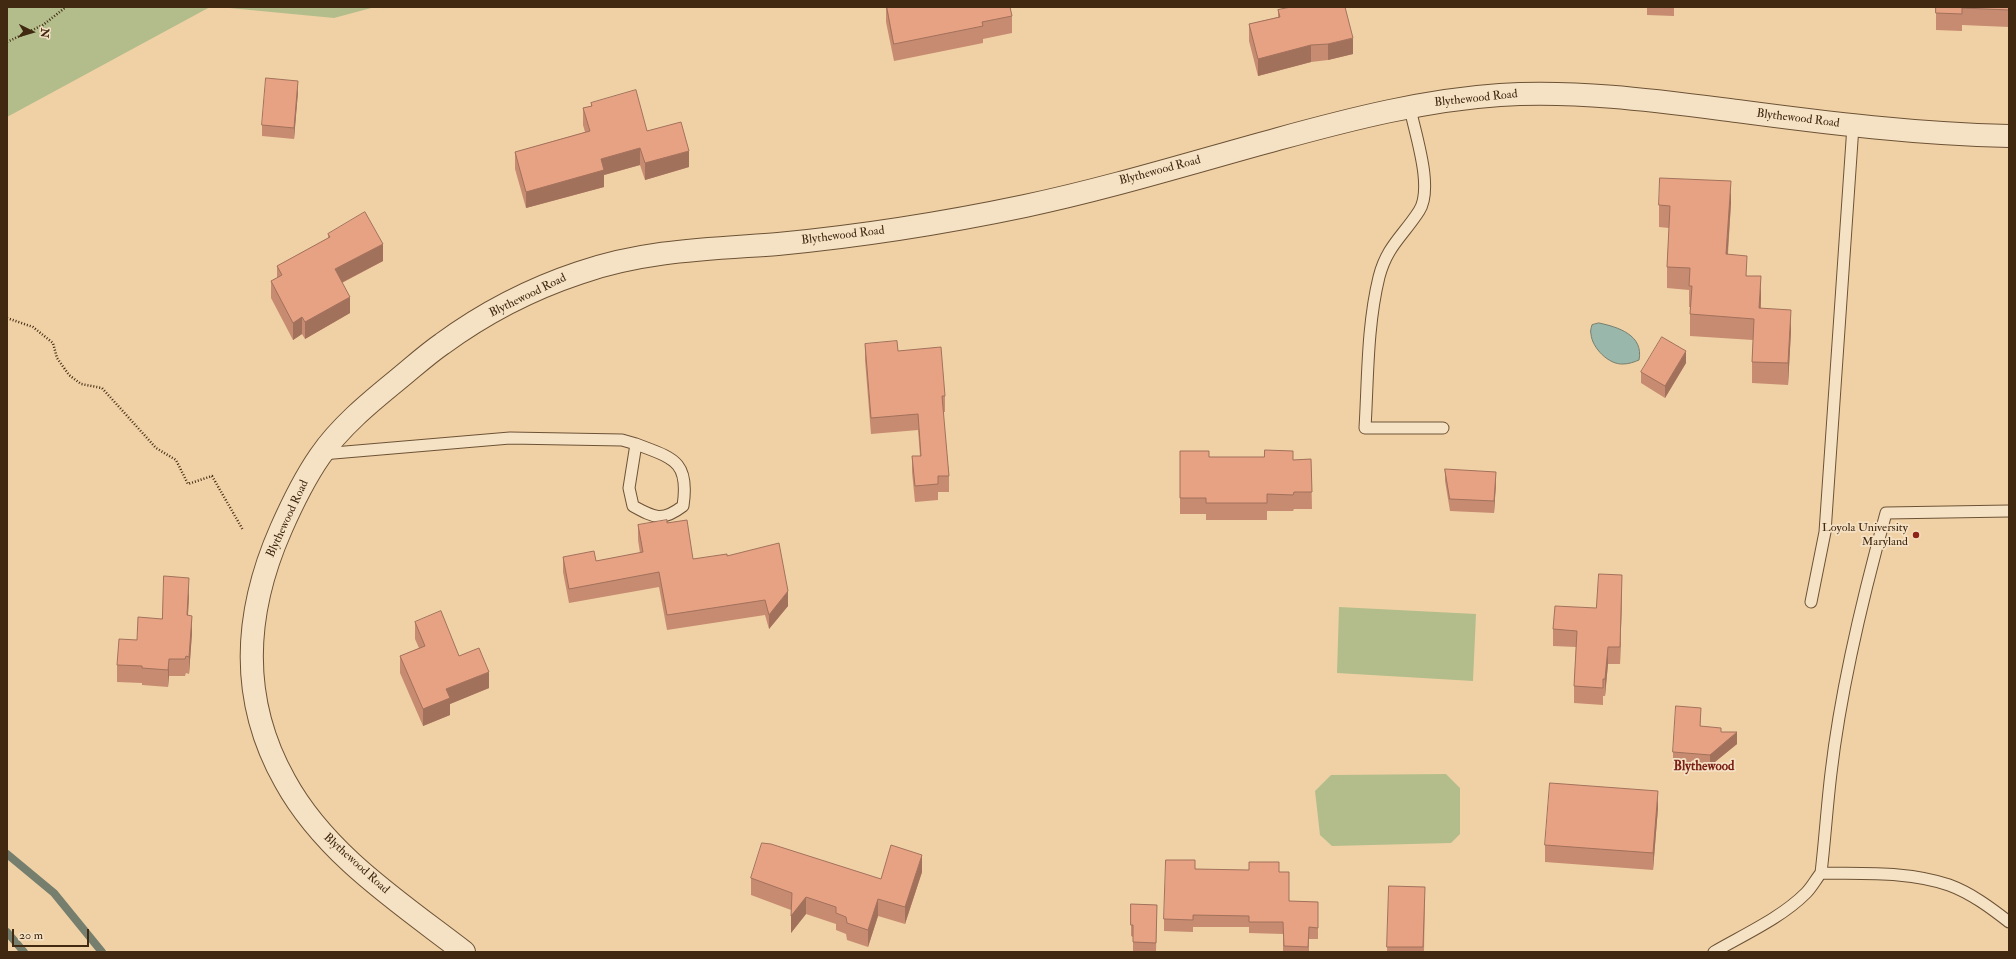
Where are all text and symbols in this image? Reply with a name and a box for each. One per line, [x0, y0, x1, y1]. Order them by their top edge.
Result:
north arrow [12, 12, 52, 52]
text: N [38, 28, 51, 39]
street label: Blythewood Road [1434, 87, 1518, 111]
street label: Blythewood Road [1756, 107, 1840, 131]
street label: Blythewood Road [1118, 153, 1202, 189]
street label: Blythewood Road [801, 224, 885, 248]
street label: Blythewood Road [487, 271, 569, 321]
street label: Blythewood Road [264, 478, 312, 560]
place label: Loyola University Maryland [1822, 521, 1908, 549]
marker: Loyola University Maryland [1911, 530, 1921, 540]
district label: Blythewood [1674, 759, 1734, 775]
street label: Blythewood Road [320, 831, 392, 897]
scale bar [14, 921, 91, 947]
text: 20 m [19, 928, 43, 943]

